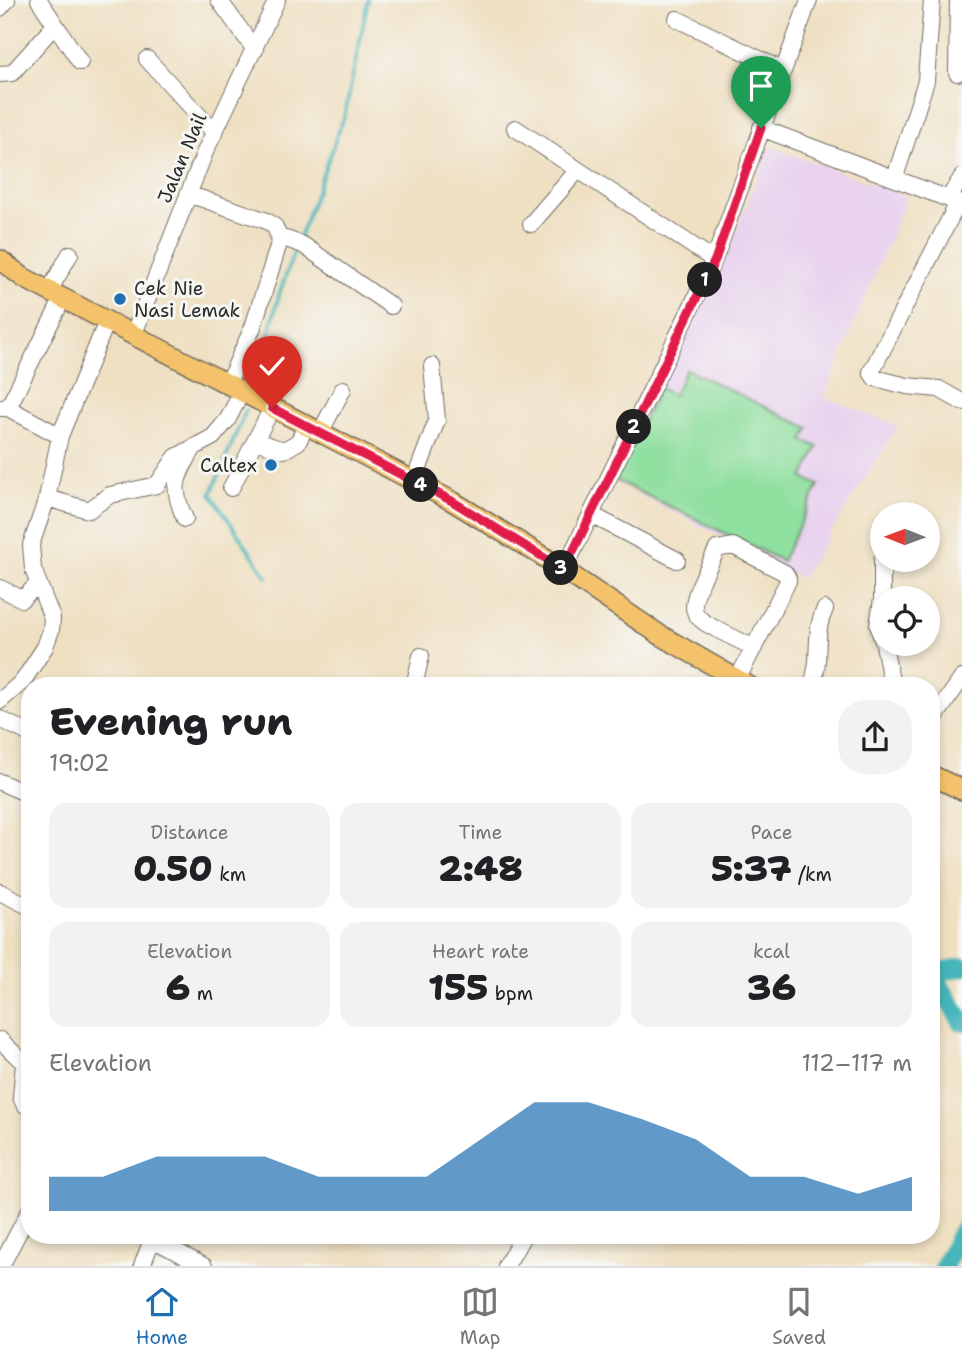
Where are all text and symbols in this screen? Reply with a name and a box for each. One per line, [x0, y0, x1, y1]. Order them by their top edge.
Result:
pin [731, 56, 791, 128]
icon: arrive [742, 67, 780, 105]
street label: Jalan Nail [152, 109, 212, 207]
pin: 1 [688, 262, 722, 298]
text: 1 [700, 267, 709, 292]
place label: Cek Nie Nasi Lemak [134, 276, 241, 323]
marker: Cek Nie Nasi Lemak [112, 291, 128, 307]
pin [242, 336, 302, 408]
icon: check [253, 347, 291, 385]
pin: 2 [616, 410, 652, 444]
text: 2 [627, 414, 640, 439]
place label: Caltex [200, 453, 257, 478]
marker: Caltex [263, 457, 279, 473]
pin: 4 [404, 468, 438, 503]
text: 4 [414, 472, 427, 497]
north arrow [870, 502, 940, 572]
map controls [870, 502, 940, 656]
pin: 3 [544, 550, 578, 586]
text: 3 [554, 555, 567, 580]
button: locate [870, 586, 940, 656]
text: Evening run [49, 696, 292, 747]
button: share [838, 700, 912, 774]
text: 19:02 [49, 748, 110, 778]
text: Distance [151, 820, 228, 845]
text: Time [459, 820, 502, 845]
text: Pace [751, 820, 792, 845]
text: 0.50 [133, 845, 213, 892]
text: 2:48 [438, 845, 523, 892]
text: 5:37 [711, 845, 791, 892]
text: km [213, 862, 246, 887]
text: /km [791, 862, 832, 887]
text: Elevation [147, 939, 232, 964]
text: Heart rate [432, 939, 529, 964]
text: kcal [753, 939, 790, 964]
text: 6 [166, 964, 190, 1011]
text: 155 [428, 964, 488, 1011]
text: 36 [747, 964, 796, 1011]
text: m [190, 981, 213, 1006]
text: bpm [488, 981, 533, 1006]
text: Elevation [49, 1048, 152, 1078]
text: 112–117 m [802, 1048, 912, 1078]
tab: Home [136, 1283, 188, 1350]
tab: Map [460, 1283, 500, 1350]
tab: Saved [772, 1283, 826, 1350]

